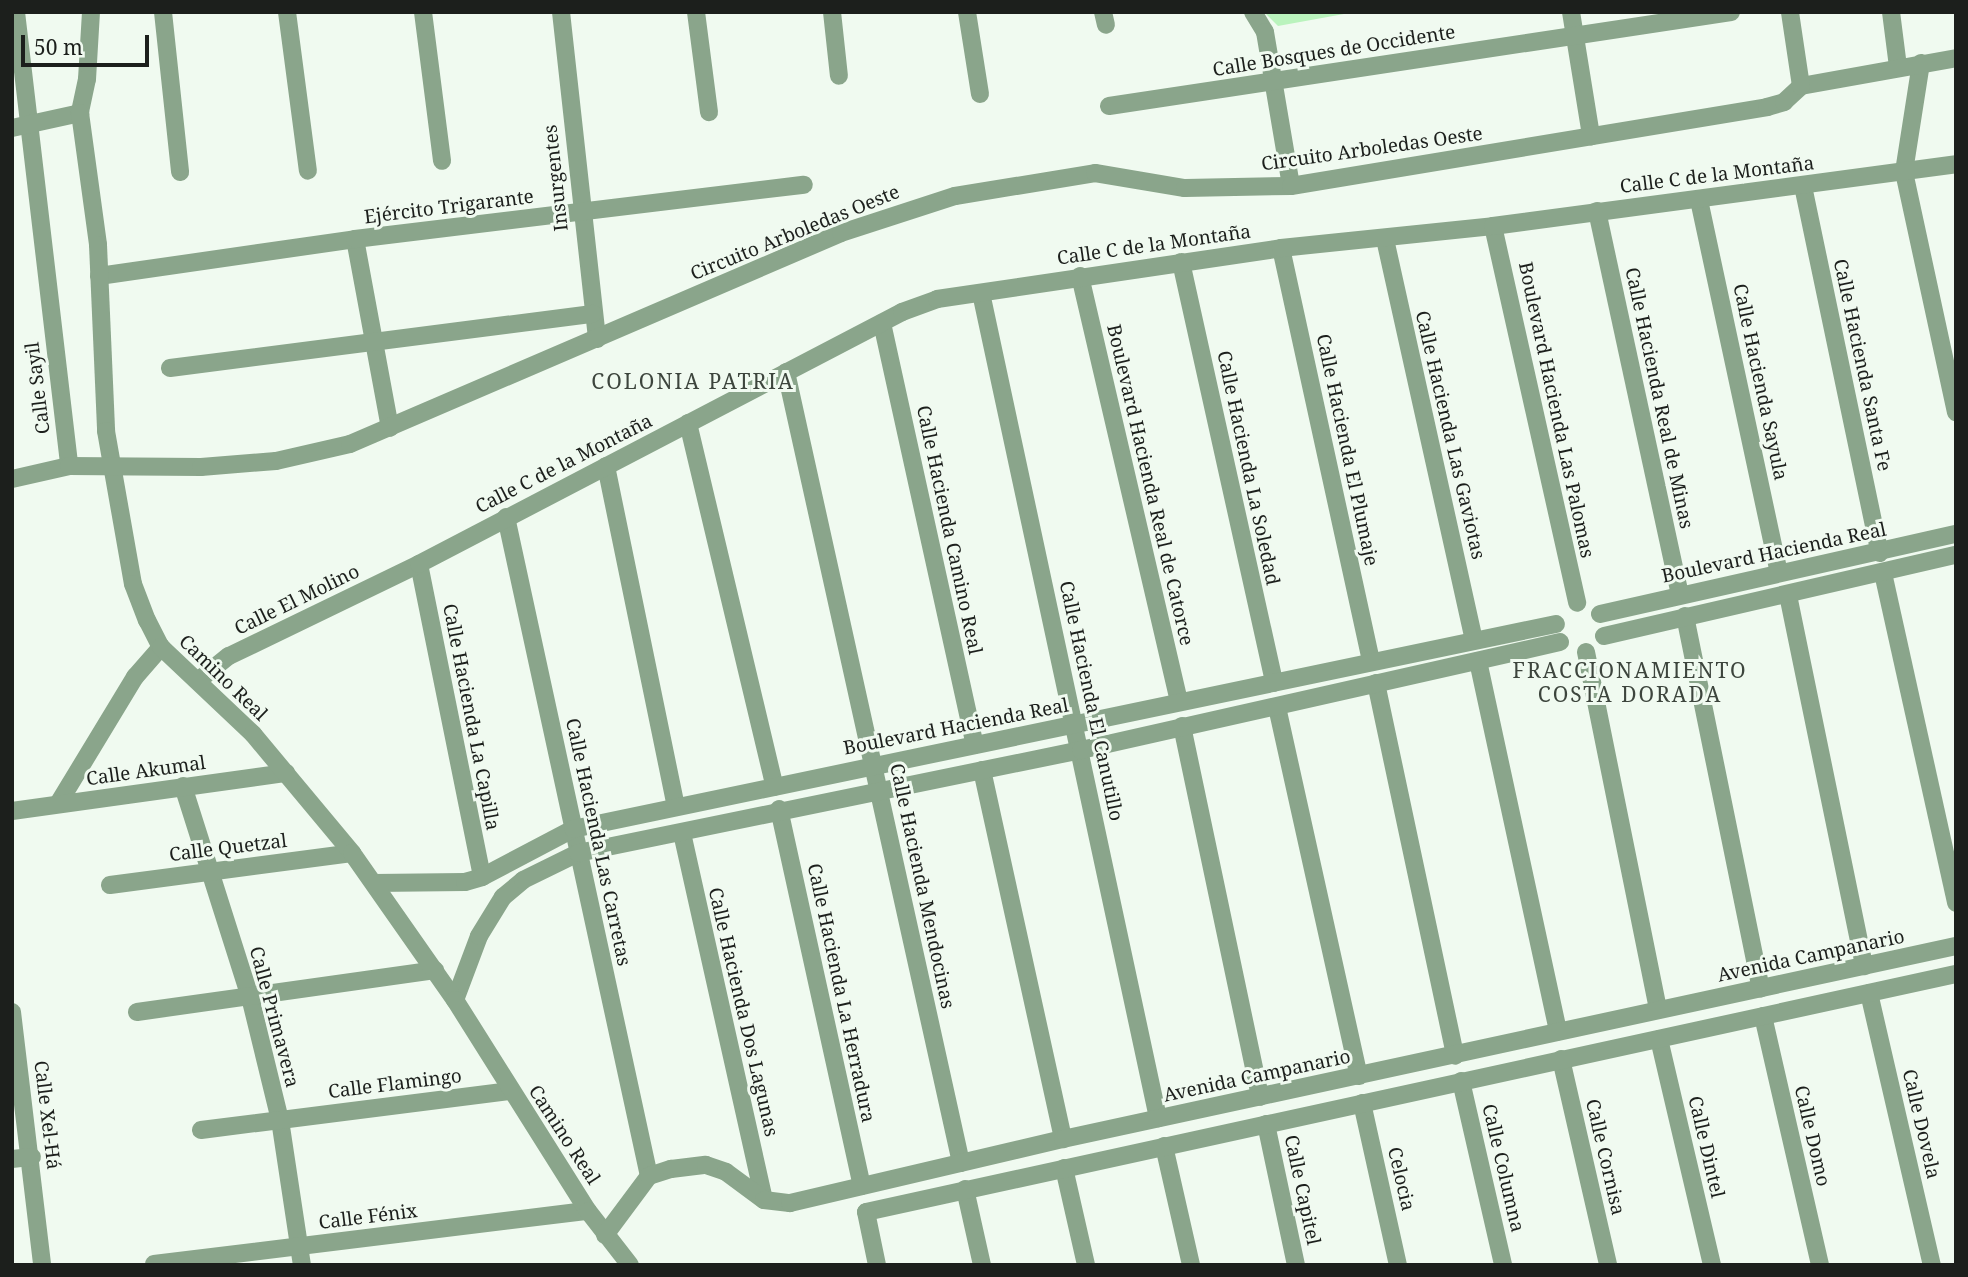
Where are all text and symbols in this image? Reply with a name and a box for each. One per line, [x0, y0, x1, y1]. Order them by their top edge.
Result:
scale bar [24, 21, 152, 65]
street label: Calle Bosques de Occidente [1211, 21, 1457, 81]
text: 50 m [34, 33, 83, 61]
street label: Circuito Arboledas Oeste [1260, 122, 1484, 176]
street label: Insurgentes [539, 124, 573, 232]
street label: Calle C de la Montaña [1619, 152, 1815, 198]
street label: Circuito Arboledas Oeste [687, 181, 903, 285]
street label: Ejército Trigarante [363, 185, 535, 229]
street label: Calle C de la Montaña [1056, 220, 1252, 270]
street label: Calle Hacienda Santa Fe [1828, 257, 1896, 473]
street label: Boulevard Hacienda Las Palomas [1513, 260, 1599, 560]
street label: Calle Hacienda Real de Minas [1620, 265, 1698, 531]
street label: Calle Hacienda Sayula [1728, 282, 1792, 482]
street label: Calle Hacienda Las Gaviotas [1410, 308, 1490, 562]
street label: Boulevard Hacienda Real de Catorce [1102, 322, 1198, 648]
street label: Calle Hacienda El Plumaje [1311, 332, 1383, 568]
street label: Calle Sayil [21, 341, 55, 435]
street label: Calle Hacienda La Soledad [1212, 349, 1284, 587]
district label: COLONIA PATRIA [593, 368, 793, 394]
street label: Calle Hacienda Camino Real [911, 403, 987, 657]
street label: Calle C de la Montaña [472, 409, 656, 519]
street label: Boulevard Hacienda Real [1660, 518, 1888, 588]
street label: Calle El Molino [231, 560, 363, 640]
street label: Calle Hacienda El Canutillo [1054, 579, 1128, 823]
street label: Calle Hacienda La Capilla [438, 602, 504, 832]
street label: Camino Real [174, 630, 272, 726]
district label: FRACCIONAMIENTO COSTA DORADA [1514, 657, 1746, 707]
street label: Boulevard Hacienda Real [841, 694, 1071, 760]
street label: Calle Hacienda Las Carretas [561, 716, 635, 968]
street label: Calle Akumal [85, 751, 207, 791]
street label: Calle Hacienda Mendocinas [885, 761, 959, 1011]
street label: Calle Quetzal [168, 829, 288, 867]
street label: Calle Hacienda La Herradura [802, 861, 880, 1125]
street label: Calle Hacienda Dos Lagunas [703, 885, 783, 1139]
street label: Avenida Campanario [1715, 925, 1907, 987]
street label: Calle Primavera [244, 944, 304, 1090]
street label: Avenida Campanario [1161, 1045, 1353, 1107]
street label: Calle Xel-Há [29, 1059, 65, 1171]
street label: Calle Flamingo [327, 1064, 463, 1104]
street label: Calle Dovela [1897, 1067, 1945, 1181]
street label: Camino Real [523, 1081, 605, 1189]
street label: Calle Domo [1789, 1083, 1835, 1189]
street label: Calle Dintel [1683, 1094, 1729, 1200]
street label: Calle Cornisa [1581, 1097, 1629, 1217]
street label: Calle Columna [1477, 1102, 1529, 1234]
street label: Calle Capitel [1279, 1133, 1325, 1247]
street label: Celocia [1383, 1145, 1419, 1213]
street label: Calle Fénix [317, 1200, 419, 1234]

